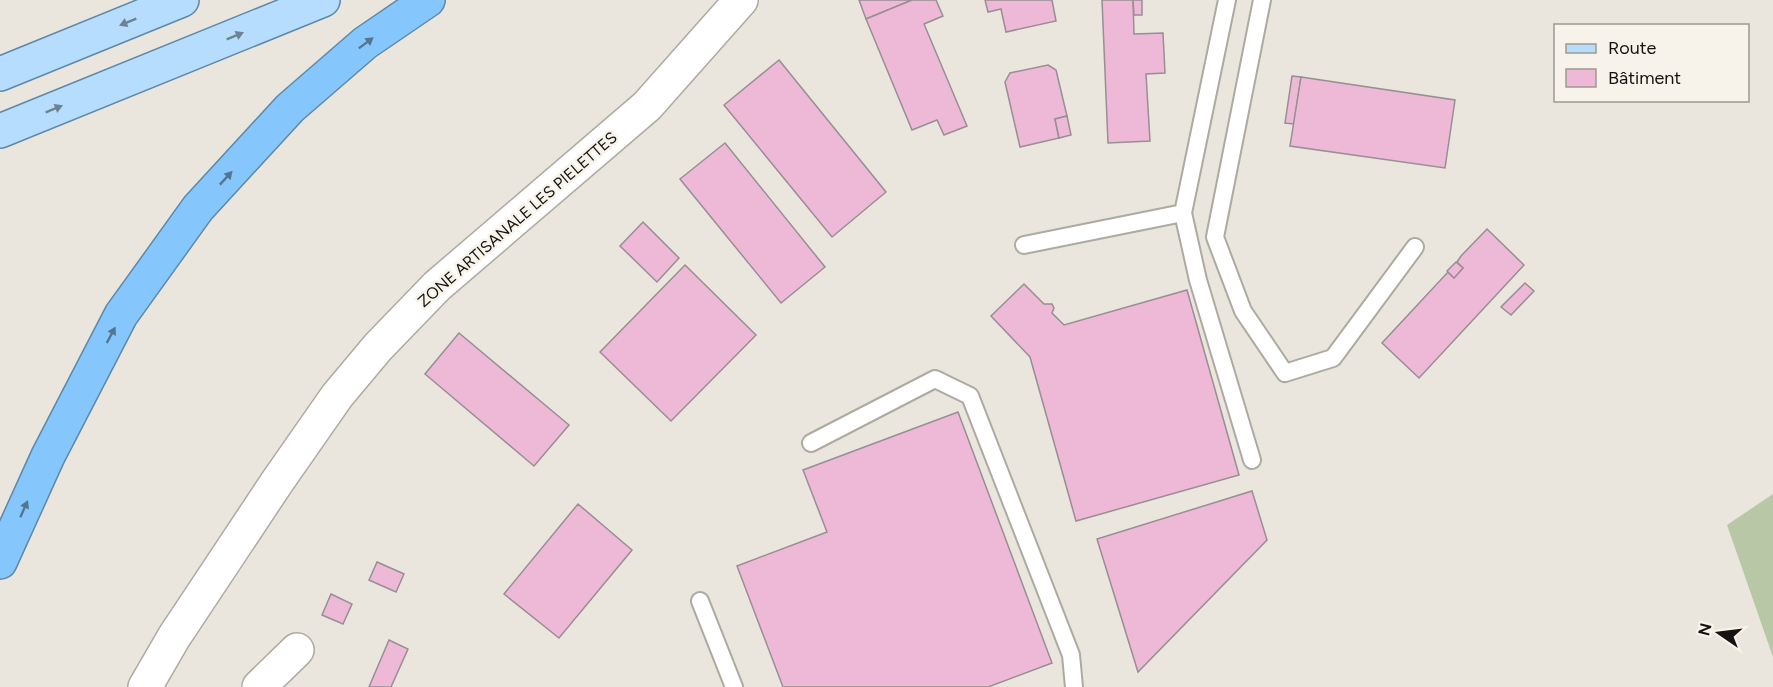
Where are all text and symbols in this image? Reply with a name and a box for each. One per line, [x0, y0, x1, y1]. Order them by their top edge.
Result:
one-way arrow [119, 18, 137, 27]
legend [1554, 24, 1749, 102]
one-way arrow [226, 31, 244, 40]
one-way arrow [358, 37, 374, 49]
text: Route [1608, 37, 1657, 59]
text: Bâtiment [1608, 67, 1681, 89]
one-way arrow [45, 104, 63, 113]
street label: ZONE ARTISANALE LES PIELETTES [414, 128, 621, 311]
one-way arrow [219, 170, 233, 185]
one-way arrow [106, 326, 116, 343]
one-way arrow [20, 500, 29, 518]
north arrow [1689, 603, 1749, 663]
text: N [1694, 621, 1716, 638]

